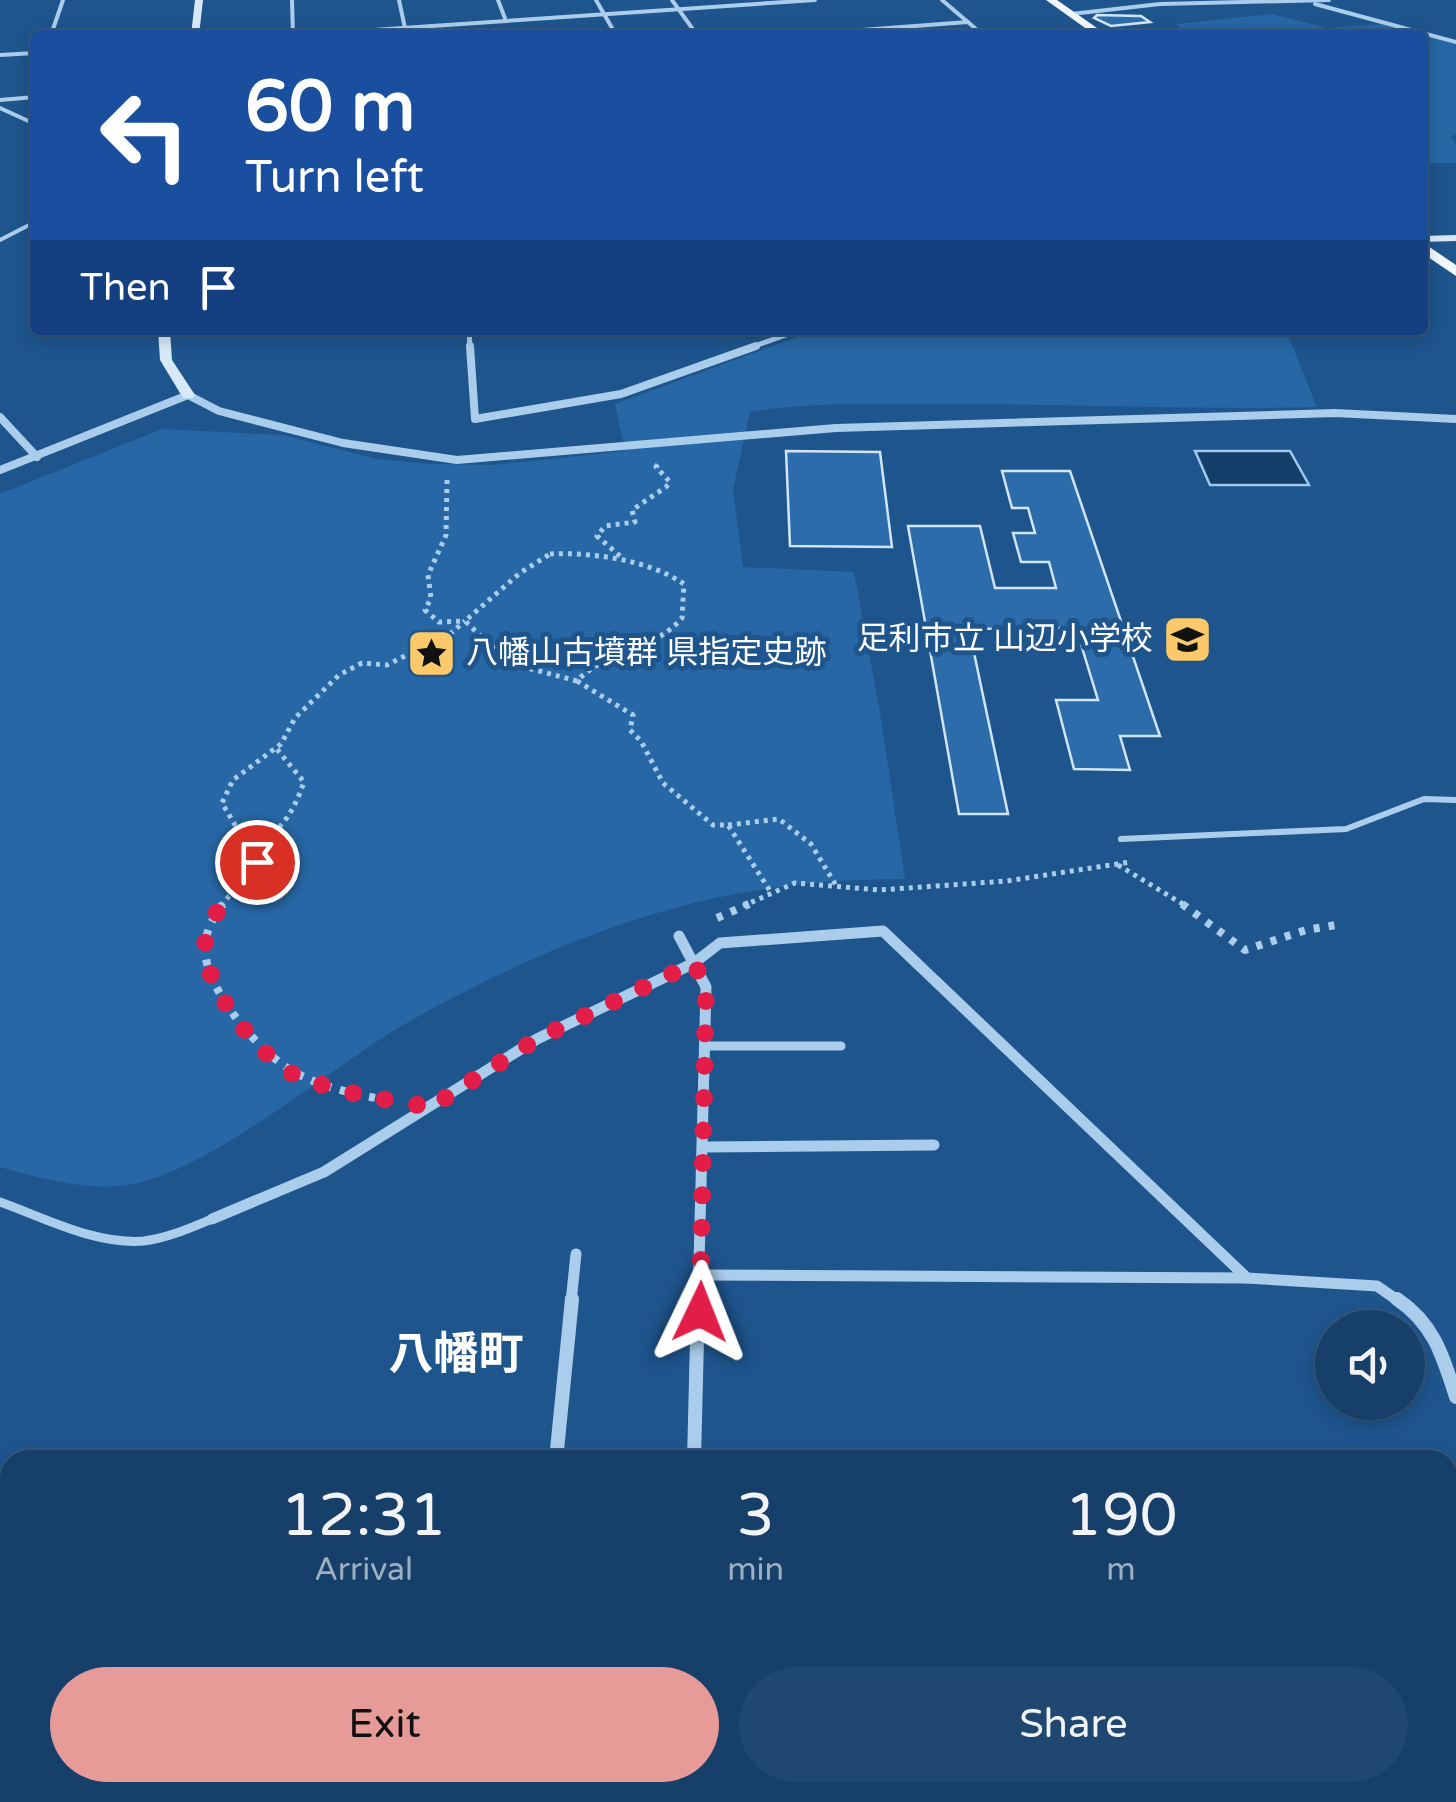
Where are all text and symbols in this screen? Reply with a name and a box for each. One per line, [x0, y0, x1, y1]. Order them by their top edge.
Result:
text: 60 m [245, 66, 415, 150]
icon: left [80, 70, 210, 200]
text: Turn left [245, 151, 424, 205]
icon: arrive [191, 260, 246, 315]
text: Then [80, 265, 171, 311]
school or university icon: 足利市立 山辺小学校 [1162, 613, 1214, 665]
place label: 足利市立 山辺小学校 [857, 620, 1153, 658]
place icon: 八幡山古墳群 県指定史跡 [405, 627, 457, 679]
place label: 八幡山古墳群 県指定史跡 [466, 634, 826, 672]
pin [215, 820, 300, 905]
icon: arrive [230, 835, 285, 890]
position arrow [648, 1260, 752, 1364]
map controls [1315, 1310, 1425, 1420]
button: sound [1315, 1310, 1425, 1420]
district label: 八幡町 [388, 1328, 524, 1382]
text: 12:31 [280, 1480, 447, 1552]
text: 3 [737, 1480, 774, 1552]
text: 190 [1064, 1480, 1178, 1552]
text: Arrival [314, 1551, 413, 1589]
text: min [727, 1551, 784, 1589]
text: m [1106, 1551, 1136, 1589]
button: Exit [50, 1667, 719, 1782]
button: Share [739, 1667, 1408, 1782]

